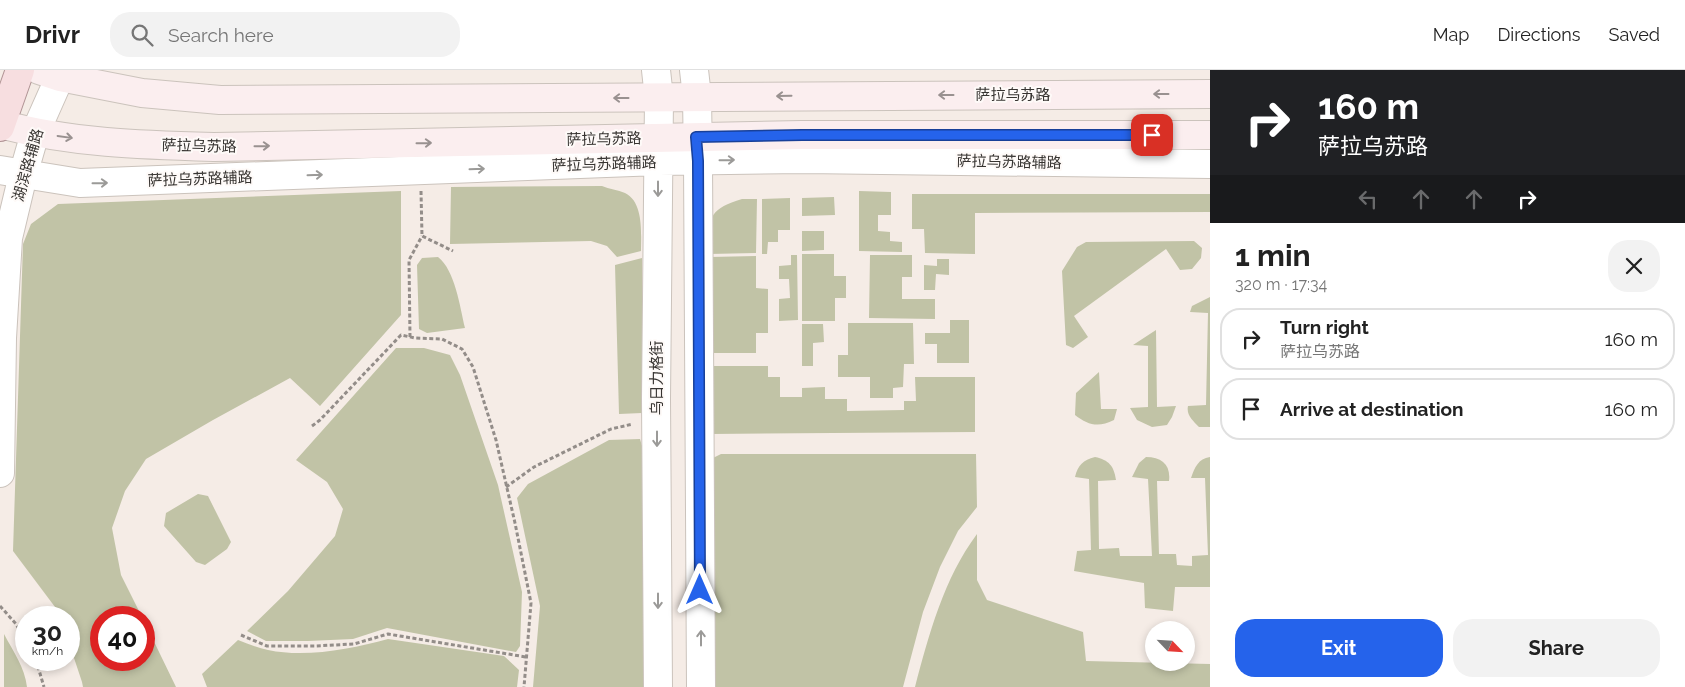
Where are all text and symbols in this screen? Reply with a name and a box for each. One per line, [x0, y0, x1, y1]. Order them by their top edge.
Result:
search box [110, 12, 460, 57]
text: Drivr [25, 20, 80, 49]
icon: search [128, 21, 156, 49]
text: Search here [168, 24, 274, 46]
text: Map [1433, 24, 1469, 45]
text: Directions [1497, 24, 1581, 45]
text: Saved [1609, 24, 1660, 45]
street label: 萨拉乌苏路 [975, 86, 1051, 104]
text: 160 m [1318, 86, 1419, 127]
one-way arrow [939, 90, 955, 100]
one-way arrow [1154, 90, 1170, 99]
icon: right [1235, 90, 1300, 155]
one-way arrow [776, 91, 792, 101]
one-way arrow [614, 93, 630, 103]
pin [1131, 114, 1173, 156]
icon: arrive [1138, 121, 1166, 149]
street label: 湖滨路辅路 [9, 126, 47, 204]
street label: 萨拉乌苏路 [566, 129, 642, 149]
one-way arrow [57, 132, 73, 142]
text: 萨拉乌苏路 [1318, 133, 1428, 159]
street label: 萨拉乌苏路 [161, 136, 237, 156]
one-way arrow [416, 138, 432, 148]
one-way arrow [254, 141, 270, 151]
street label: 萨拉乌苏路辅路 [956, 152, 1062, 172]
street label: 萨拉乌苏路辅路 [551, 153, 657, 175]
one-way arrow [718, 155, 735, 165]
one-way arrow [469, 164, 485, 173]
street label: 萨拉乌苏路辅路 [147, 168, 253, 190]
one-way arrow [307, 170, 323, 179]
one-way arrow [92, 178, 108, 187]
one-way arrow [653, 180, 663, 196]
icon: left [1354, 185, 1382, 213]
icon: ahead [1407, 185, 1435, 213]
icon: ahead [1460, 185, 1488, 213]
icon: right [1513, 185, 1541, 213]
text: 1 min [1235, 238, 1311, 273]
button: close [1608, 240, 1660, 292]
text: 320 m · 17:34 [1235, 275, 1327, 294]
text: Turn right [1280, 316, 1369, 338]
icon: right [1237, 325, 1265, 353]
text: 160 m [1604, 328, 1658, 350]
street label: 乌日力格街 [648, 340, 666, 416]
text: 萨拉乌苏路 [1280, 342, 1360, 361]
icon: arrive [1237, 395, 1265, 423]
text: Arrive at destination [1280, 398, 1464, 420]
text: 160 m [1604, 398, 1658, 420]
one-way arrow [652, 430, 662, 446]
position arrow [673, 563, 725, 615]
one-way arrow [653, 592, 663, 609]
speed limit sign: 40 [90, 606, 155, 671]
text: 30 [33, 617, 62, 647]
button: Exit [1235, 619, 1443, 677]
button: Share [1453, 619, 1660, 677]
north arrow [1145, 621, 1195, 671]
map controls [1145, 621, 1195, 671]
one-way arrow [696, 631, 706, 647]
text: km/h [32, 644, 63, 658]

